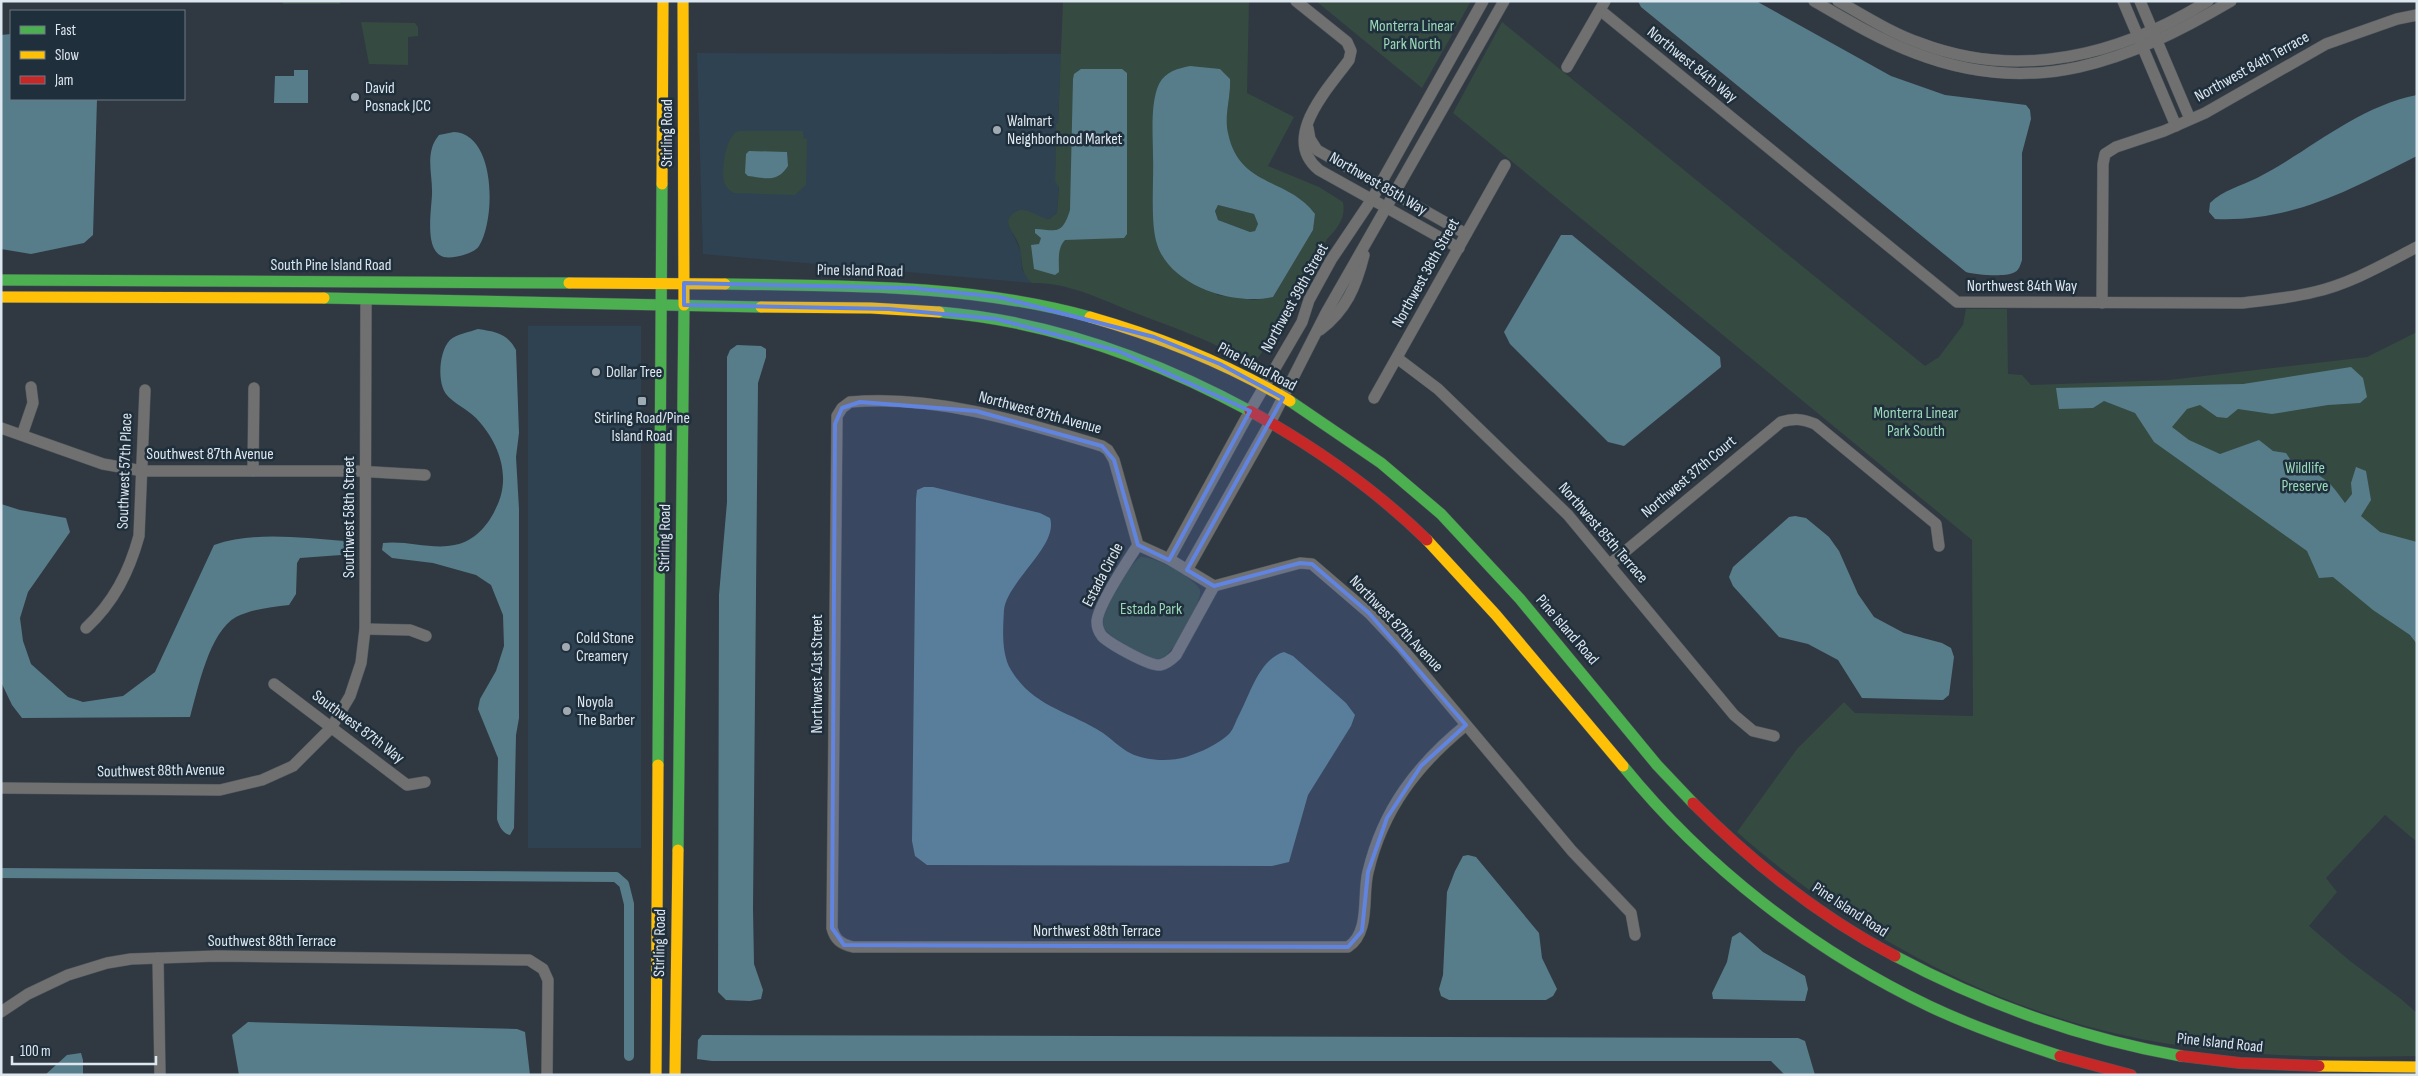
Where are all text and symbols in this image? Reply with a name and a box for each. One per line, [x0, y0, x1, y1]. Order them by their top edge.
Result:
legend [10, 10, 185, 100]
park label: Monterra Linear Park North [1370, 17, 1455, 54]
text: Fast [55, 21, 77, 40]
street label: Northwest 84th Way [1643, 23, 1741, 107]
street label: Northwest 84th Terrace [2191, 28, 2313, 106]
text: Slow [55, 46, 79, 65]
text: Jam [54, 71, 73, 90]
place label: David Posnack JCC [365, 79, 431, 116]
marker: David Posnack JCC [349, 91, 361, 103]
street label: Stirling Road [658, 99, 677, 167]
place label: Walmart Neighborhood Market [1007, 112, 1123, 149]
marker: Walmart Neighborhood Market [991, 124, 1003, 136]
street label: Northwest 85th Way [1326, 148, 1430, 220]
street label: Northwest 38th Street [1388, 215, 1464, 331]
street label: Northwest 39th Street [1257, 240, 1333, 356]
street label: South Pine Island Road [271, 256, 391, 275]
street label: Pine Island Road [817, 261, 903, 281]
street label: Northwest 84th Way [1967, 277, 2077, 296]
street label: Pine Island Road [1214, 338, 1300, 396]
place label: Dollar Tree [606, 363, 662, 382]
marker: Dollar Tree [590, 366, 602, 378]
street label: Northwest 87th Avenue [976, 387, 1104, 439]
marker: Stirling Road/Pine Island Road [636, 395, 648, 407]
park label: Monterra Linear Park South [1874, 404, 1959, 441]
place label: Stirling Road/Pine Island Road [594, 409, 690, 446]
street label: Southwest 57th Place [113, 413, 137, 529]
street label: Northwest 37th Court [1638, 432, 1740, 522]
street label: Southwest 87th Avenue [146, 445, 274, 464]
street label: Southwest 58th Street [340, 456, 359, 578]
park label: Wildlife Preserve [2282, 459, 2328, 496]
street label: Northwest 85th Terrace [1554, 479, 1652, 587]
street label: Stirling Road [655, 504, 675, 572]
street label: Estada Circle [1078, 540, 1128, 610]
street label: Northwest 87th Avenue [1345, 572, 1447, 676]
street label: Pine Island Road [1531, 591, 1603, 669]
park label: Estada Park [1120, 600, 1182, 619]
street label: Northwest 41st Street [808, 614, 827, 734]
place label: Cold Stone Creamery [576, 629, 634, 666]
marker: Cold Stone Creamery [560, 641, 572, 653]
street label: Southwest 87th Way [308, 686, 408, 768]
place label: Noyola The Barber [577, 693, 635, 730]
marker: Noyola The Barber [561, 705, 573, 717]
street label: Southwest 88th Avenue [97, 760, 225, 782]
street label: Pine Island Road [1809, 879, 1891, 941]
street label: Stirling Road [650, 909, 670, 977]
street label: Northwest 88th Terrace [1033, 922, 1161, 941]
street label: Southwest 88th Terrace [208, 932, 336, 951]
street label: Pine Island Road [2176, 1029, 2264, 1057]
scale bar [12, 1034, 156, 1066]
text: 100 m [20, 1042, 51, 1061]

